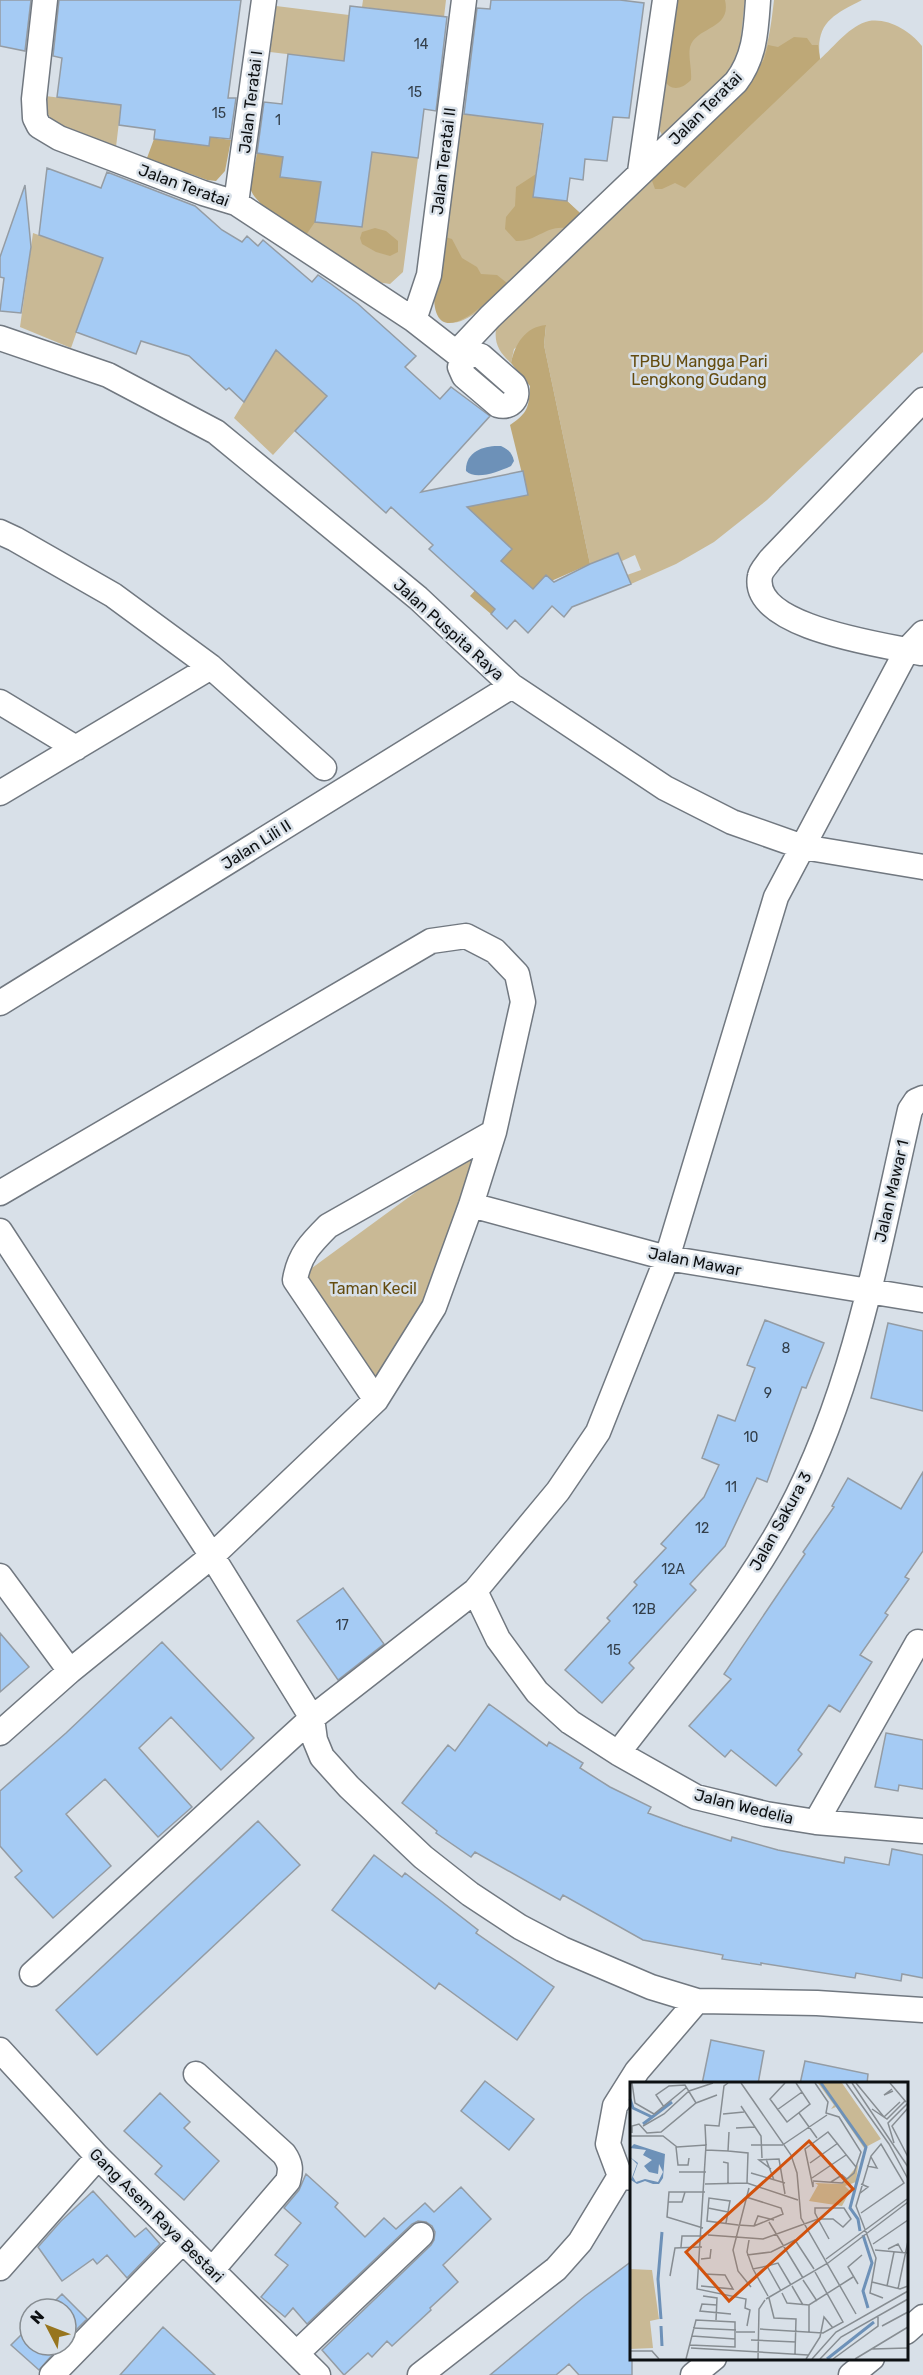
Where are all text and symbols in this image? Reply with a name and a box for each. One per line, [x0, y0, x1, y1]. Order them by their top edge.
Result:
house number: 14 [414, 36, 429, 53]
street label: Jalan Teratai I [235, 50, 266, 155]
street label: Jalan Teratai [665, 68, 746, 149]
house number: 15 [408, 84, 422, 101]
house number: 15 [212, 105, 226, 122]
street label: Jalan Teratai II [427, 106, 459, 216]
house number: 1 [275, 112, 281, 129]
street label: Jalan Teratai [136, 160, 232, 211]
park label: TPBU Mangga Pari Lengkong Gudang [630, 352, 768, 389]
street label: Jalan Puspita Raya [389, 575, 508, 684]
street label: Jalan Lili II [218, 816, 295, 873]
street label: Jalan Mawar 1 [870, 1138, 913, 1244]
street label: Jalan Mawar [647, 1243, 743, 1280]
park label: Taman Kecil [329, 1279, 417, 1298]
house number: 8 [782, 1340, 791, 1357]
house number: 9 [764, 1385, 772, 1402]
house number: 10 [744, 1429, 759, 1446]
street label: Jalan Sakura 3 [745, 1468, 815, 1574]
house number: 11 [725, 1479, 737, 1496]
house number: 12 [695, 1520, 709, 1537]
house number: 12A [661, 1561, 685, 1578]
house number: 12B [632, 1601, 656, 1618]
house number: 17 [335, 1617, 349, 1634]
house number: 15 [607, 1642, 621, 1659]
street label: Jalan Wedelia [692, 1785, 795, 1828]
inset map [630, 2082, 908, 2360]
street label: Gang Asem Raya Bestari [86, 2144, 228, 2286]
north arrow [18, 2297, 78, 2357]
text: N [26, 2307, 48, 2328]

